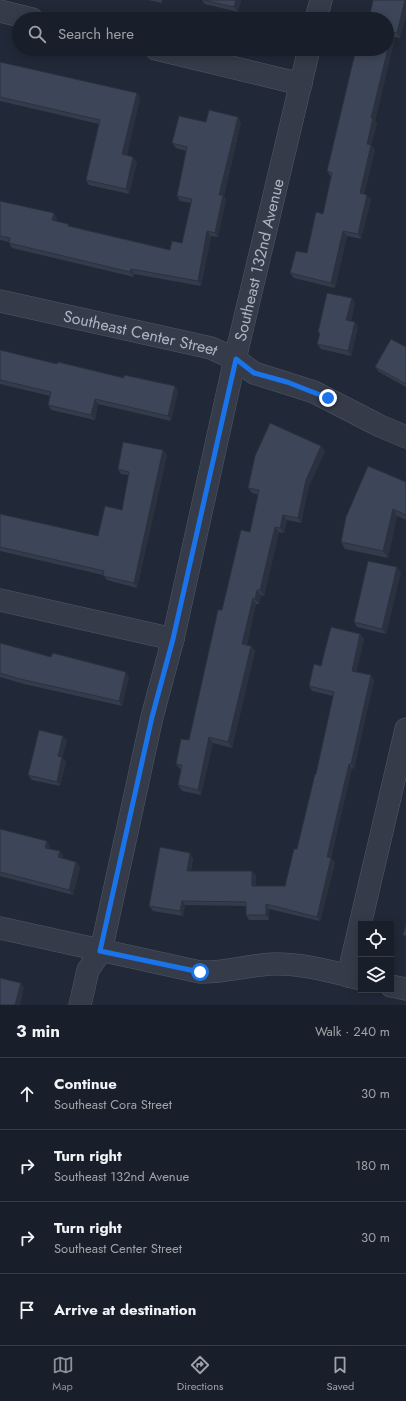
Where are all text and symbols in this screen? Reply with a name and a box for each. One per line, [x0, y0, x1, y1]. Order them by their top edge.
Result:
search box [12, 12, 394, 56]
icon: search [26, 23, 48, 45]
text: Search here [58, 23, 134, 45]
street label: Southeast 132nd Avenue [229, 176, 290, 344]
street label: Southeast Center Street [61, 304, 222, 362]
route end [319, 389, 337, 407]
map controls [358, 921, 394, 993]
button: locate [358, 921, 394, 957]
button: layers [358, 957, 394, 993]
route start [191, 963, 209, 981]
text: 3 min [16, 1019, 60, 1043]
text: Walk · 240 m [315, 1022, 390, 1041]
text: Continue [54, 1073, 117, 1095]
icon: ahead [16, 1083, 38, 1105]
text: 30 m [361, 1084, 390, 1103]
text: Southeast Cora Street [54, 1095, 172, 1114]
text: Turn right [54, 1145, 122, 1167]
icon: right [16, 1155, 38, 1177]
text: 180 m [355, 1156, 390, 1175]
text: Southeast 132nd Avenue [54, 1167, 189, 1186]
text: Turn right [54, 1217, 122, 1239]
icon: right [16, 1227, 38, 1249]
text: 30 m [361, 1228, 390, 1247]
text: Southeast Center Street [54, 1239, 182, 1258]
icon: arrive [16, 1299, 38, 1321]
text: Arrive at destination [54, 1299, 196, 1321]
tab: Map [52, 1354, 74, 1394]
tab: Directions [177, 1354, 223, 1394]
tab: Saved [327, 1354, 354, 1394]

